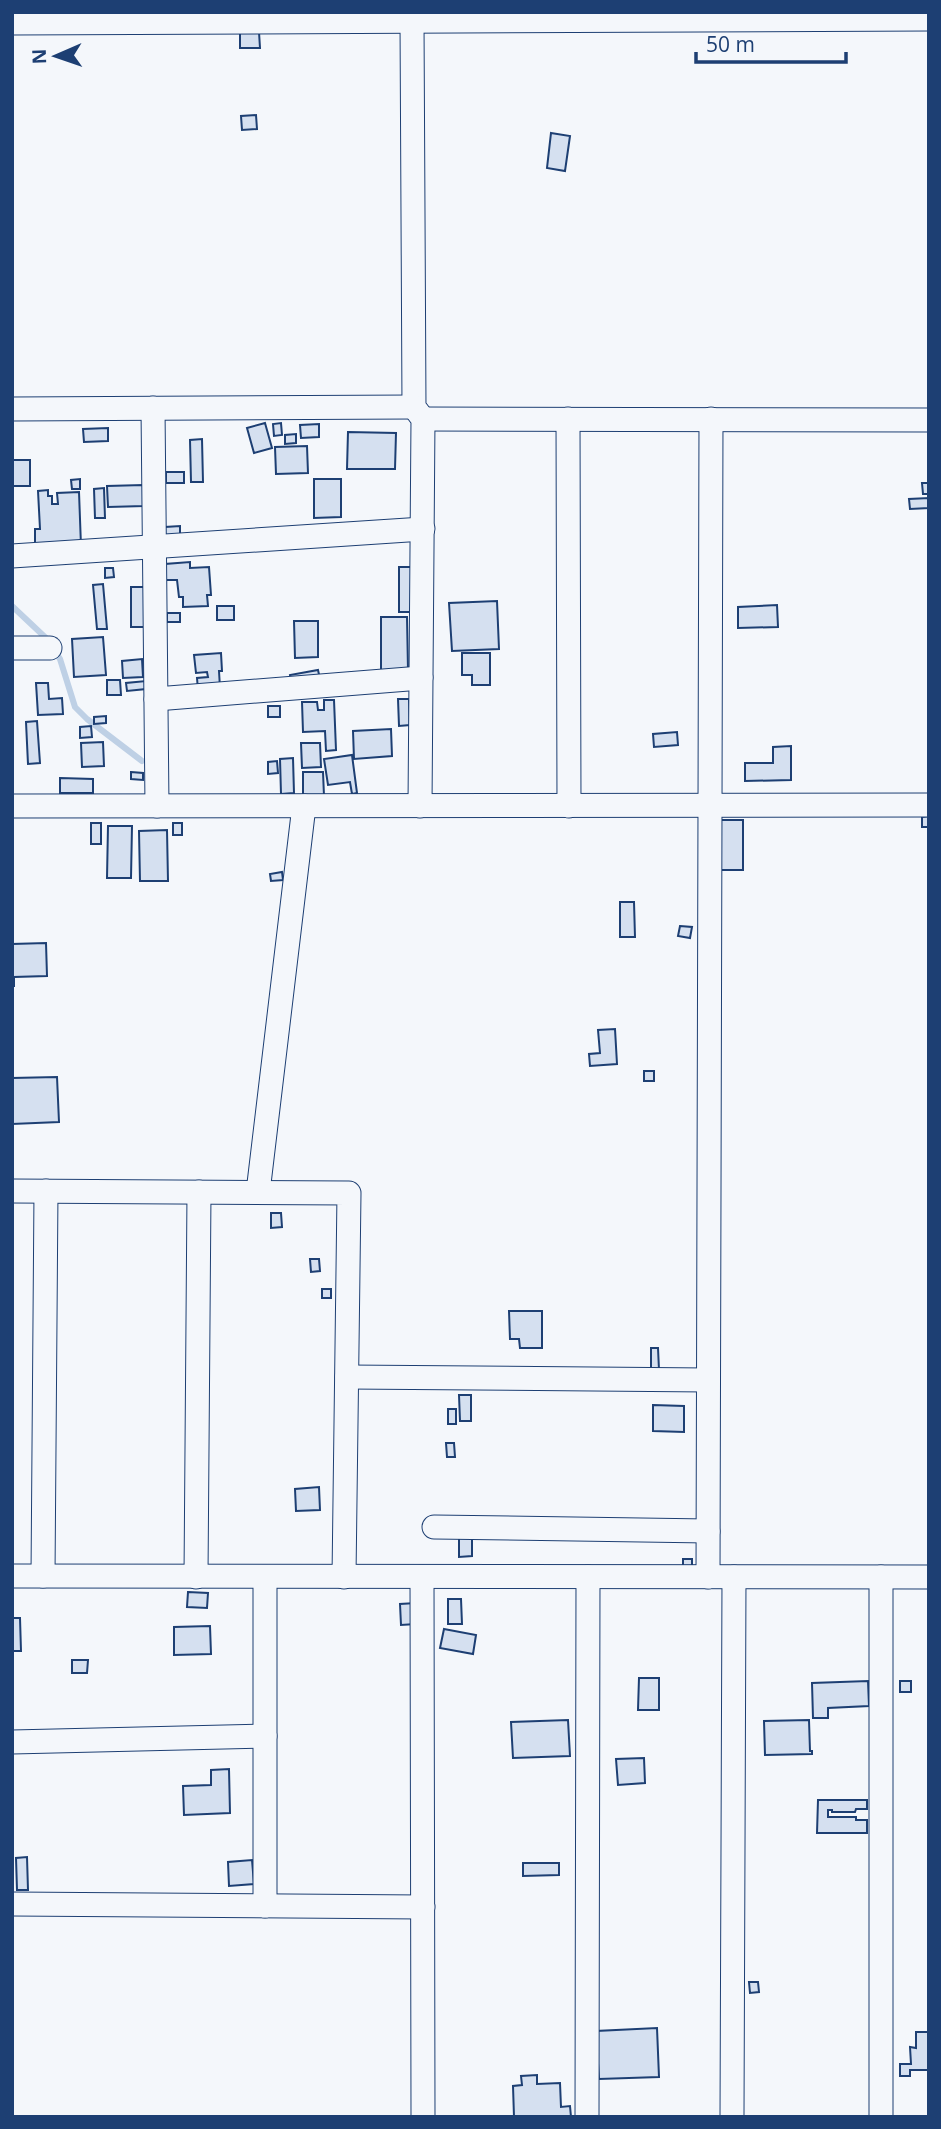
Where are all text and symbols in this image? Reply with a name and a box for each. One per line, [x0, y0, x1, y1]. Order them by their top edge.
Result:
north arrow [21, 21, 91, 91]
scale bar [696, 21, 846, 65]
text: 50 m [706, 30, 755, 58]
text: N [26, 48, 52, 65]

